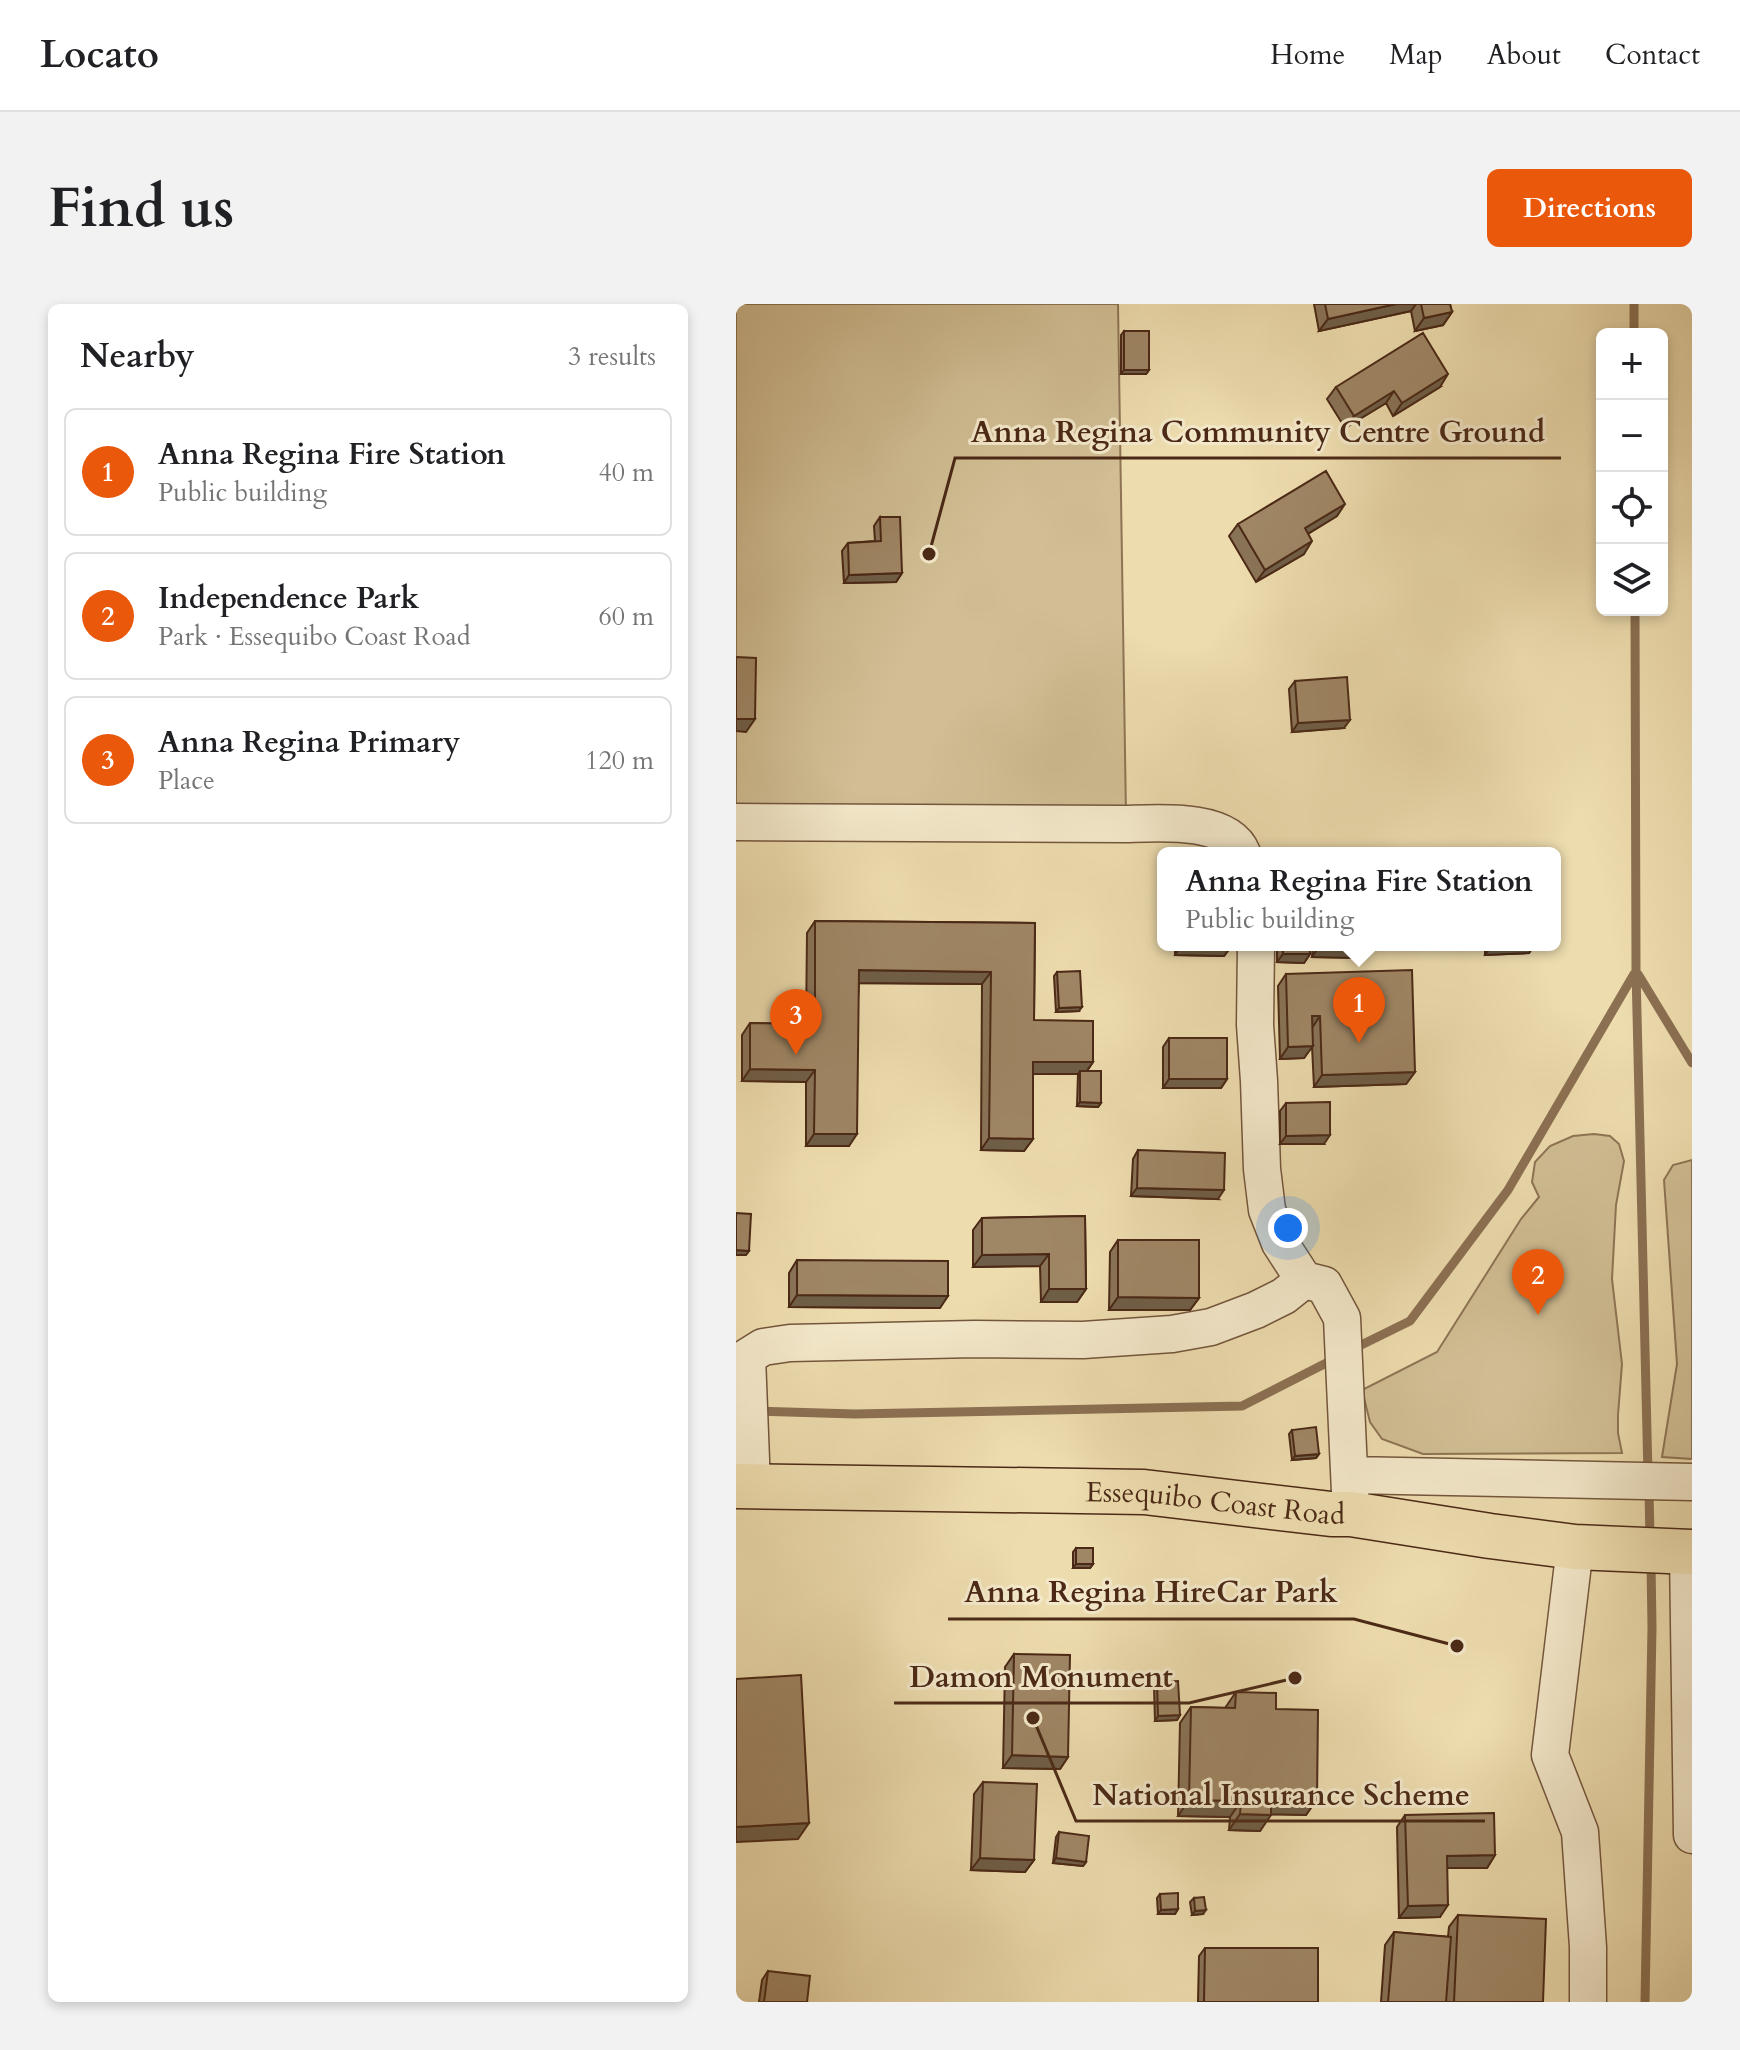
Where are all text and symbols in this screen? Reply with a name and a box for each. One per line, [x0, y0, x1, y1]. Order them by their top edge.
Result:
text: Locato [40, 29, 159, 81]
text: Home [1270, 36, 1345, 74]
text: Map [1389, 36, 1443, 74]
text: About [1487, 36, 1561, 74]
text: Contact [1605, 36, 1700, 74]
button: Directions [1487, 169, 1692, 247]
text: Find us [48, 171, 234, 246]
map controls [1596, 328, 1668, 616]
button: + [1596, 328, 1668, 400]
text: Nearby [80, 333, 195, 379]
text: 3 results [568, 339, 656, 374]
button: − [1596, 400, 1668, 472]
callout: Anna Regina Community Centre Ground [955, 404, 1561, 458]
text: Anna Regina Community Centre Ground [971, 412, 1545, 453]
text: Anna Regina Fire Station [158, 434, 506, 475]
text: 1 [101, 455, 115, 490]
text: 40 m [598, 455, 654, 490]
button: locate [1596, 472, 1668, 544]
text: Public building [158, 475, 327, 510]
button: layers [1596, 544, 1668, 616]
text: Independence Park [158, 578, 419, 619]
text: 2 [101, 599, 115, 634]
text: 60 m [598, 599, 654, 634]
text: Park · Essequibo Coast Road [158, 619, 471, 654]
text: Anna Regina Primary [158, 722, 460, 763]
text: 3 [101, 743, 115, 778]
text: 120 m [585, 743, 654, 778]
text: Place [158, 763, 215, 798]
popup [1157, 847, 1561, 951]
text: Anna Regina Fire Station [1185, 861, 1533, 902]
text: Public building [1185, 902, 1354, 937]
pin: 1 [1333, 977, 1385, 1043]
pin: 3 [770, 989, 822, 1055]
your location [1268, 1208, 1308, 1248]
pin: 2 [1512, 1249, 1564, 1315]
street label: Essequibo Coast Road [1085, 1473, 1345, 1534]
callout: Anna Regina HireCar Park [948, 1565, 1354, 1619]
text: Anna Regina HireCar Park [964, 1572, 1338, 1613]
callout: Damon Monument [894, 1649, 1189, 1703]
text: Damon Monument [909, 1657, 1173, 1698]
callout: National Insurance Scheme [1076, 1767, 1485, 1821]
text: National Insurance Scheme [1092, 1775, 1470, 1816]

